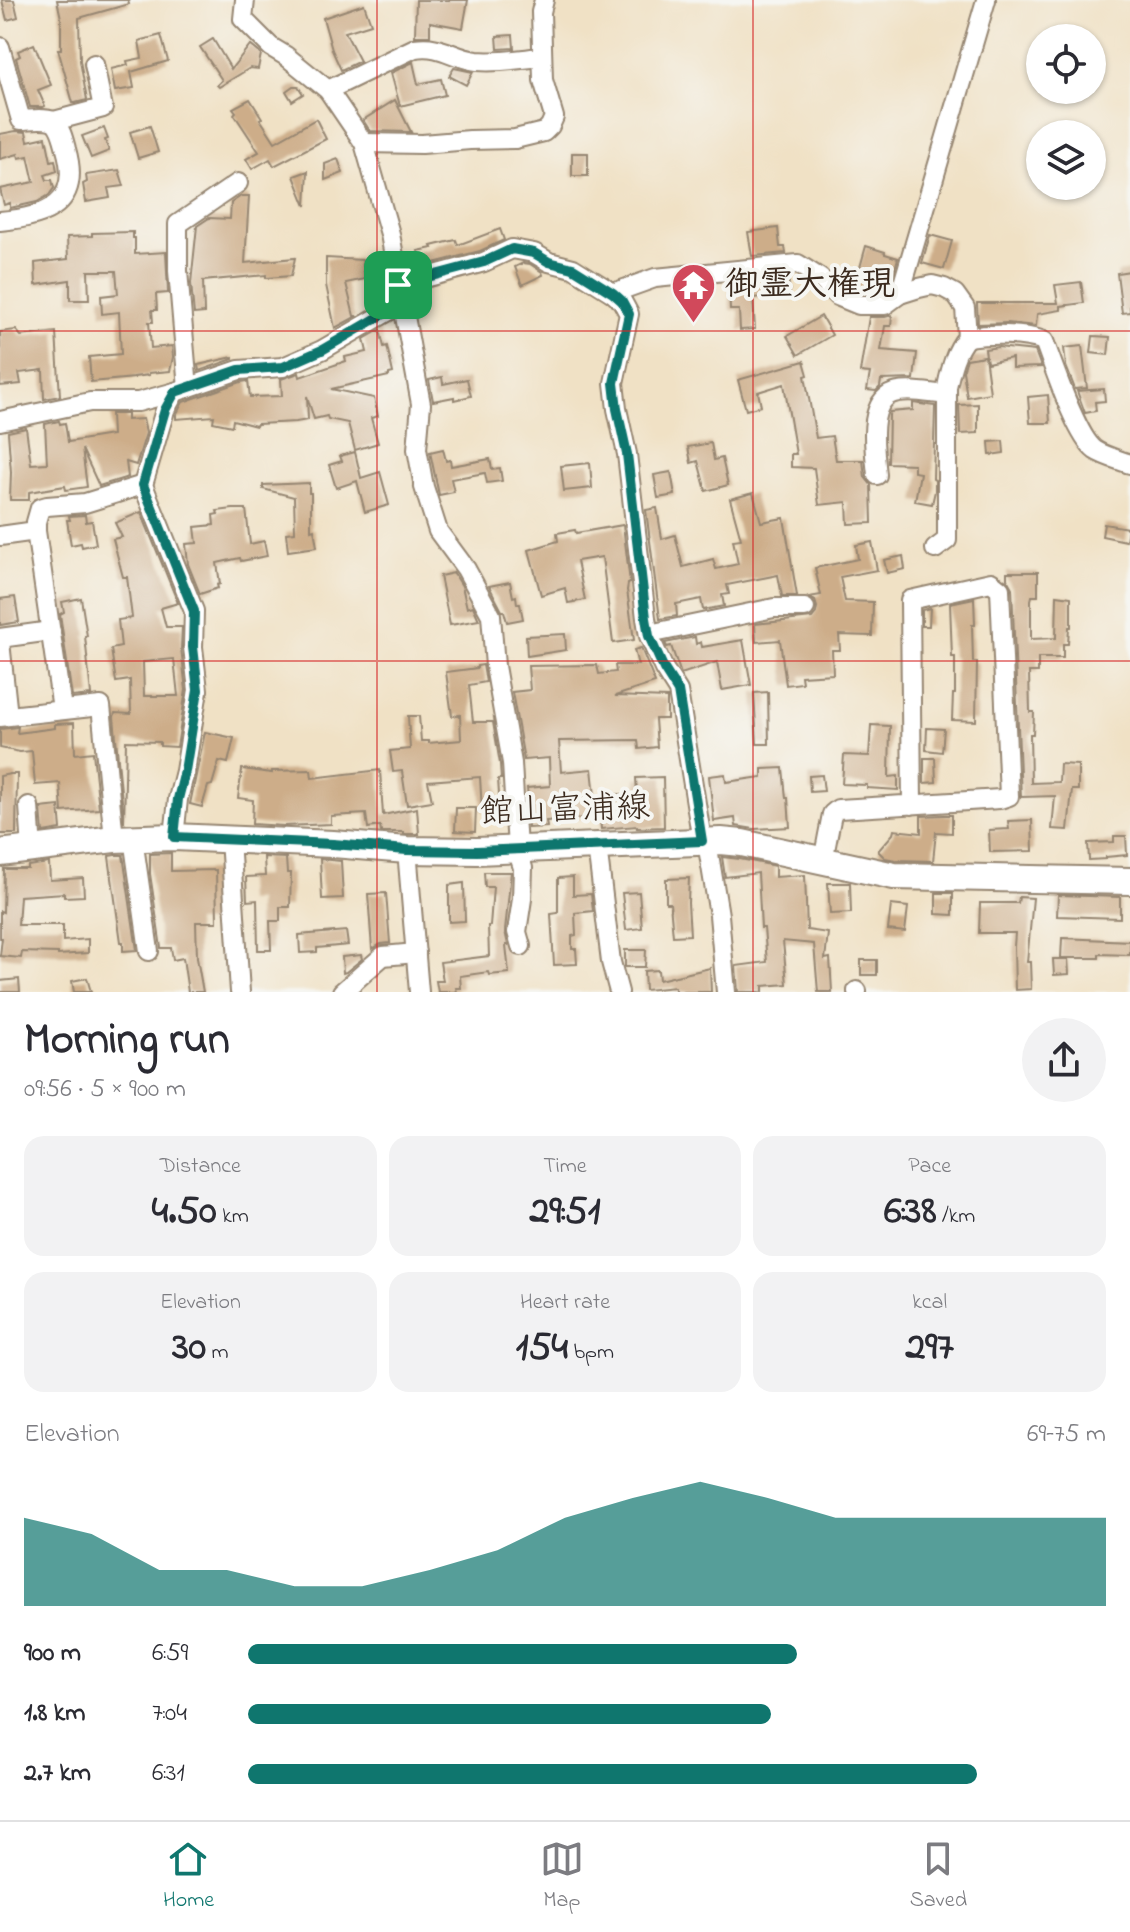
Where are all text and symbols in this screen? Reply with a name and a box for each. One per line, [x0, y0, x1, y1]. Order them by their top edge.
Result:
map controls [1026, 24, 1106, 200]
button: locate [1026, 24, 1106, 104]
button: layers [1026, 120, 1106, 200]
pin [364, 251, 432, 319]
place label: 御霊大権現 [725, 261, 895, 311]
temple icon: 御霊大権現 [670, 262, 718, 325]
icon: arrive [376, 263, 420, 307]
street label: 館山富浦線 [479, 783, 651, 839]
text: Morning run [24, 1009, 230, 1073]
button: share [1022, 1018, 1106, 1102]
text: 09:56 · 5 × 900 m [24, 1071, 186, 1109]
text: Distance [160, 1151, 241, 1183]
text: Time [543, 1151, 587, 1183]
text: Pace [908, 1151, 951, 1183]
text: 4.50 [152, 1183, 217, 1242]
text: 29:51 [530, 1183, 600, 1242]
text: 6:38 [884, 1183, 936, 1242]
text: km [217, 1201, 249, 1233]
text: /km [936, 1201, 975, 1233]
text: Elevation [160, 1287, 241, 1319]
text: Heart rate [520, 1287, 610, 1319]
text: kcal [912, 1287, 947, 1319]
text: 30 [172, 1319, 206, 1378]
text: 154 [516, 1319, 568, 1378]
text: 297 [905, 1319, 954, 1378]
text: m [206, 1337, 229, 1369]
text: bpm [568, 1337, 614, 1369]
text: Elevation [24, 1416, 120, 1454]
text: 69–75 m [1027, 1416, 1106, 1454]
text: 900 m [24, 1635, 81, 1673]
text: 6:59 [152, 1635, 188, 1673]
text: 1.8 km [24, 1695, 85, 1733]
text: 7:04 [152, 1695, 187, 1733]
text: 2.7 km [24, 1755, 91, 1793]
text: 6:31 [152, 1755, 185, 1793]
tab: Home [163, 1837, 214, 1917]
tab: Map [540, 1837, 584, 1917]
tab: Saved [910, 1837, 967, 1917]

